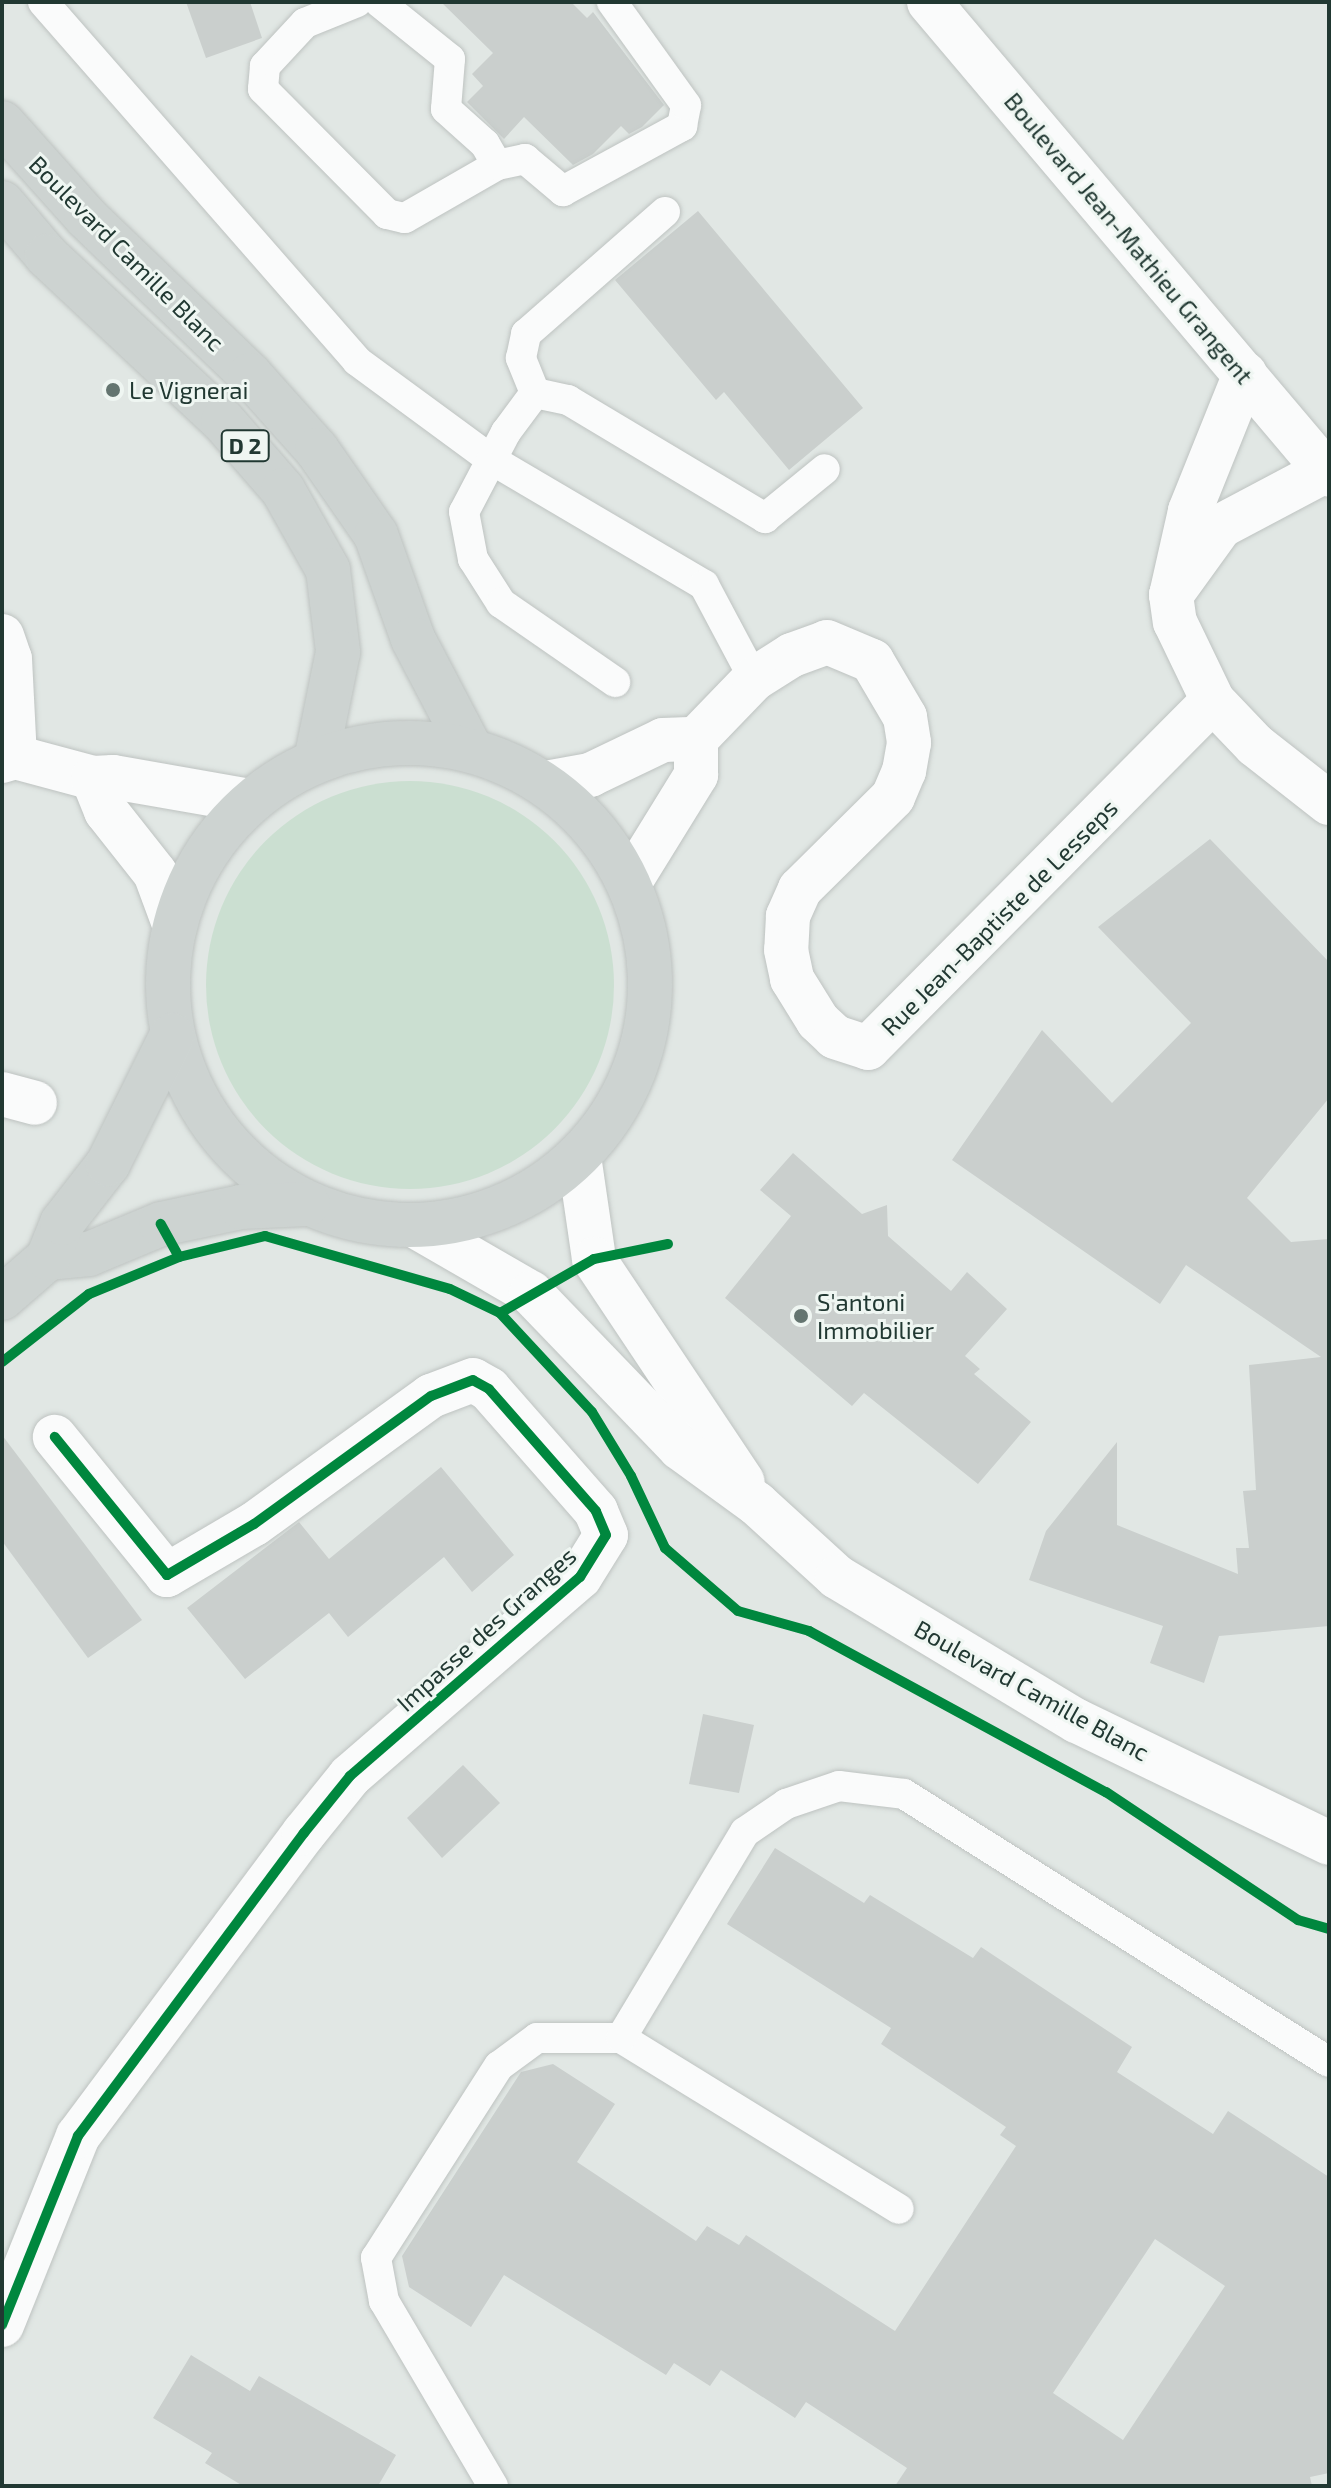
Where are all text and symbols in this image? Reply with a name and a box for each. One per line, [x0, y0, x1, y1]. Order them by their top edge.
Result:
street label: Boulevard Jean-Mathieu Grangent [999, 86, 1259, 390]
street label: Boulevard Camille Blanc [24, 150, 230, 356]
place label: Le Vignerai [129, 376, 249, 404]
marker: Le Vignerai [104, 381, 122, 399]
road number: D 2 [219, 428, 271, 464]
street label: Rue Jean-Baptiste de Lesseps [875, 793, 1123, 1041]
place label: S'antoni Immobilier [817, 1288, 934, 1344]
marker: S'antoni Immobilier [792, 1307, 810, 1325]
street label: Impasse des Granges [390, 1541, 582, 1717]
street label: Boulevard Camille Blanc [910, 1614, 1154, 1766]

